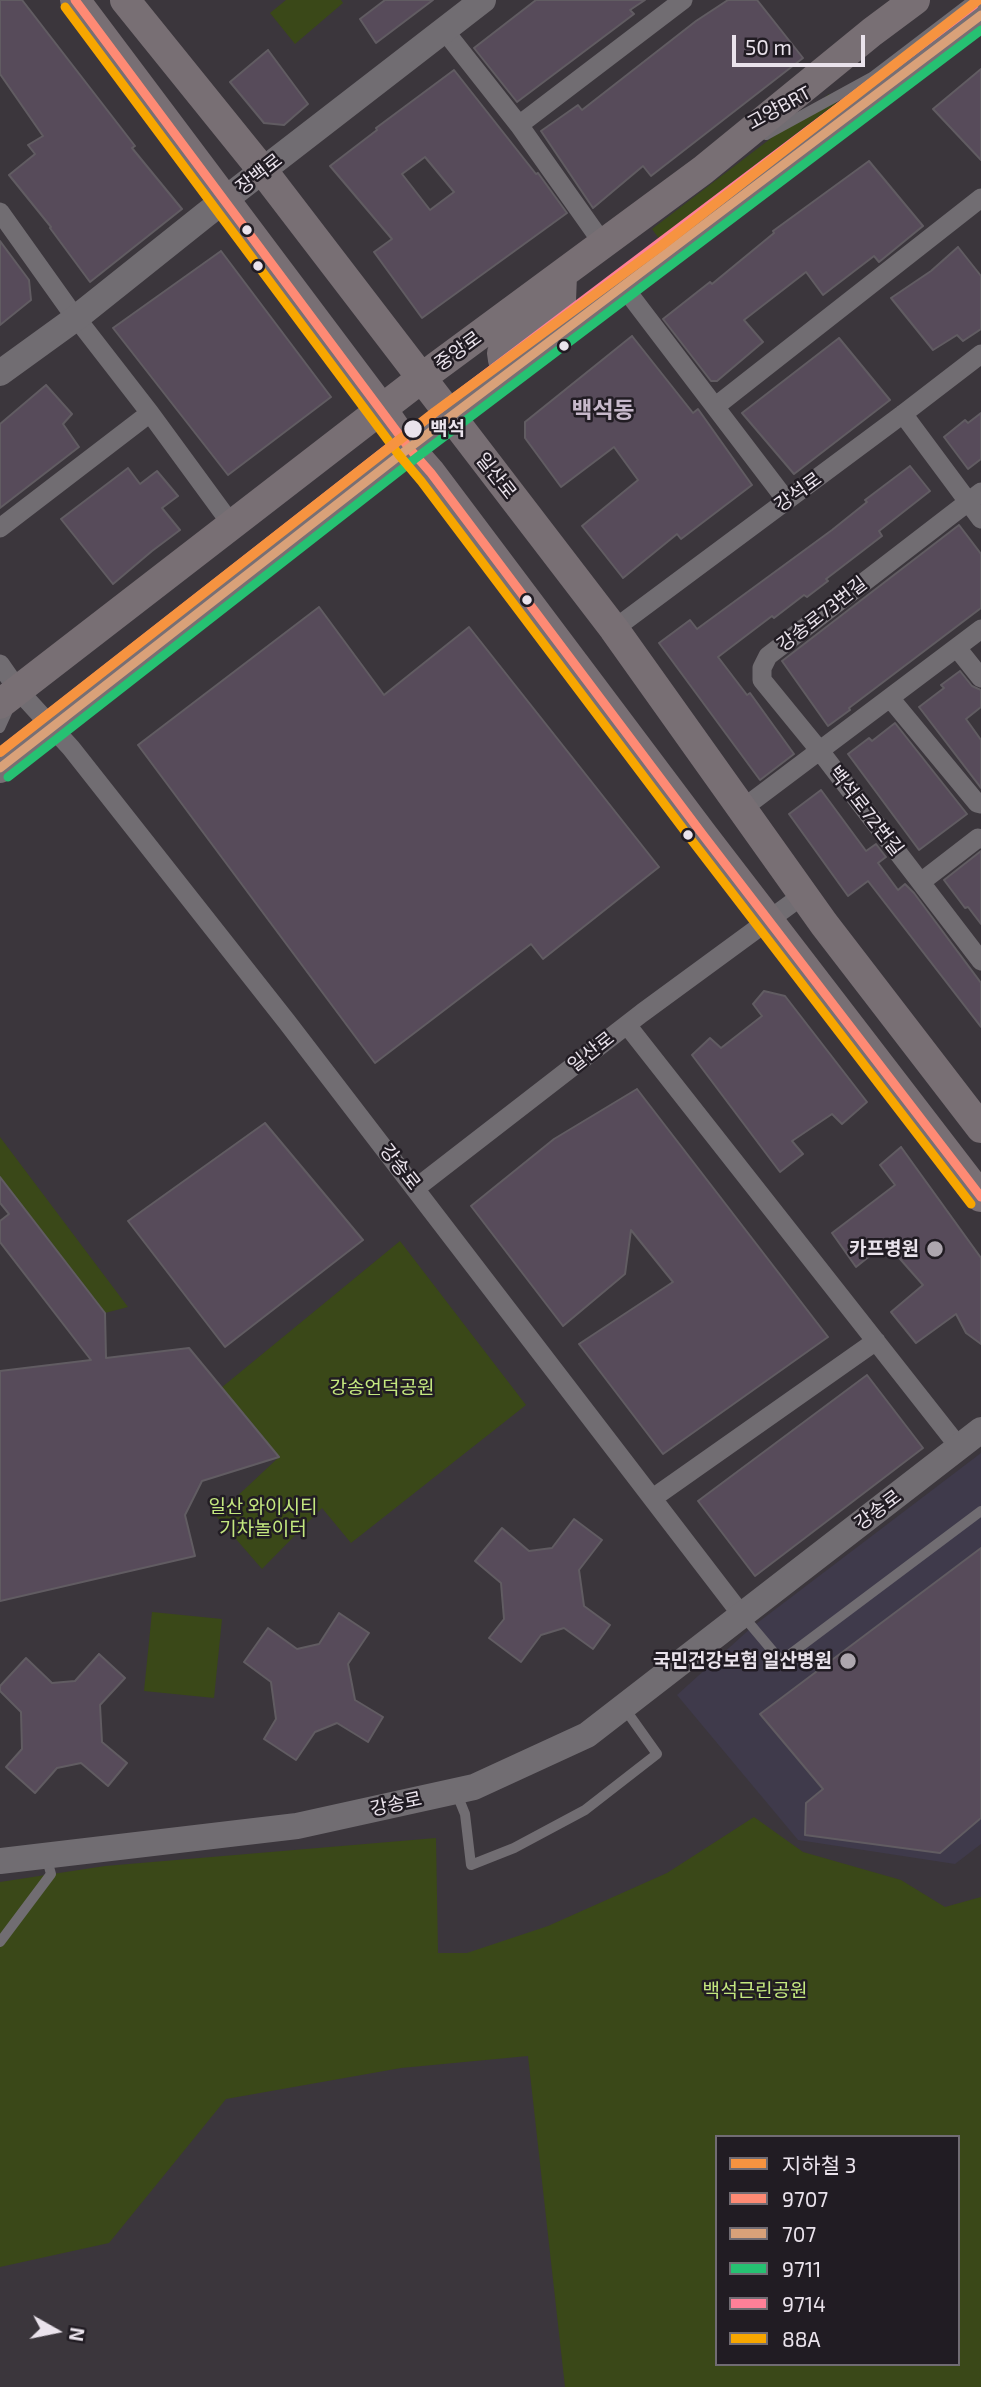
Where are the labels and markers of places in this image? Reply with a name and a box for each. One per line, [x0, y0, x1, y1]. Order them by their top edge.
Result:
unlabelled marker [240, 223, 254, 237]
unlabelled marker [251, 259, 265, 273]
unlabelled marker [557, 339, 571, 353]
marker: 백석 [402, 418, 424, 440]
place label: 백석 [430, 418, 465, 440]
unlabelled marker [520, 593, 534, 607]
unlabelled marker [681, 828, 695, 842]
place label: 카프병원 [849, 1238, 919, 1260]
marker: 카프병원 [925, 1239, 945, 1259]
place label: 국민건강보험 일산병원 [653, 1650, 832, 1672]
marker: 국민건강보험 일산병원 [838, 1651, 858, 1671]

